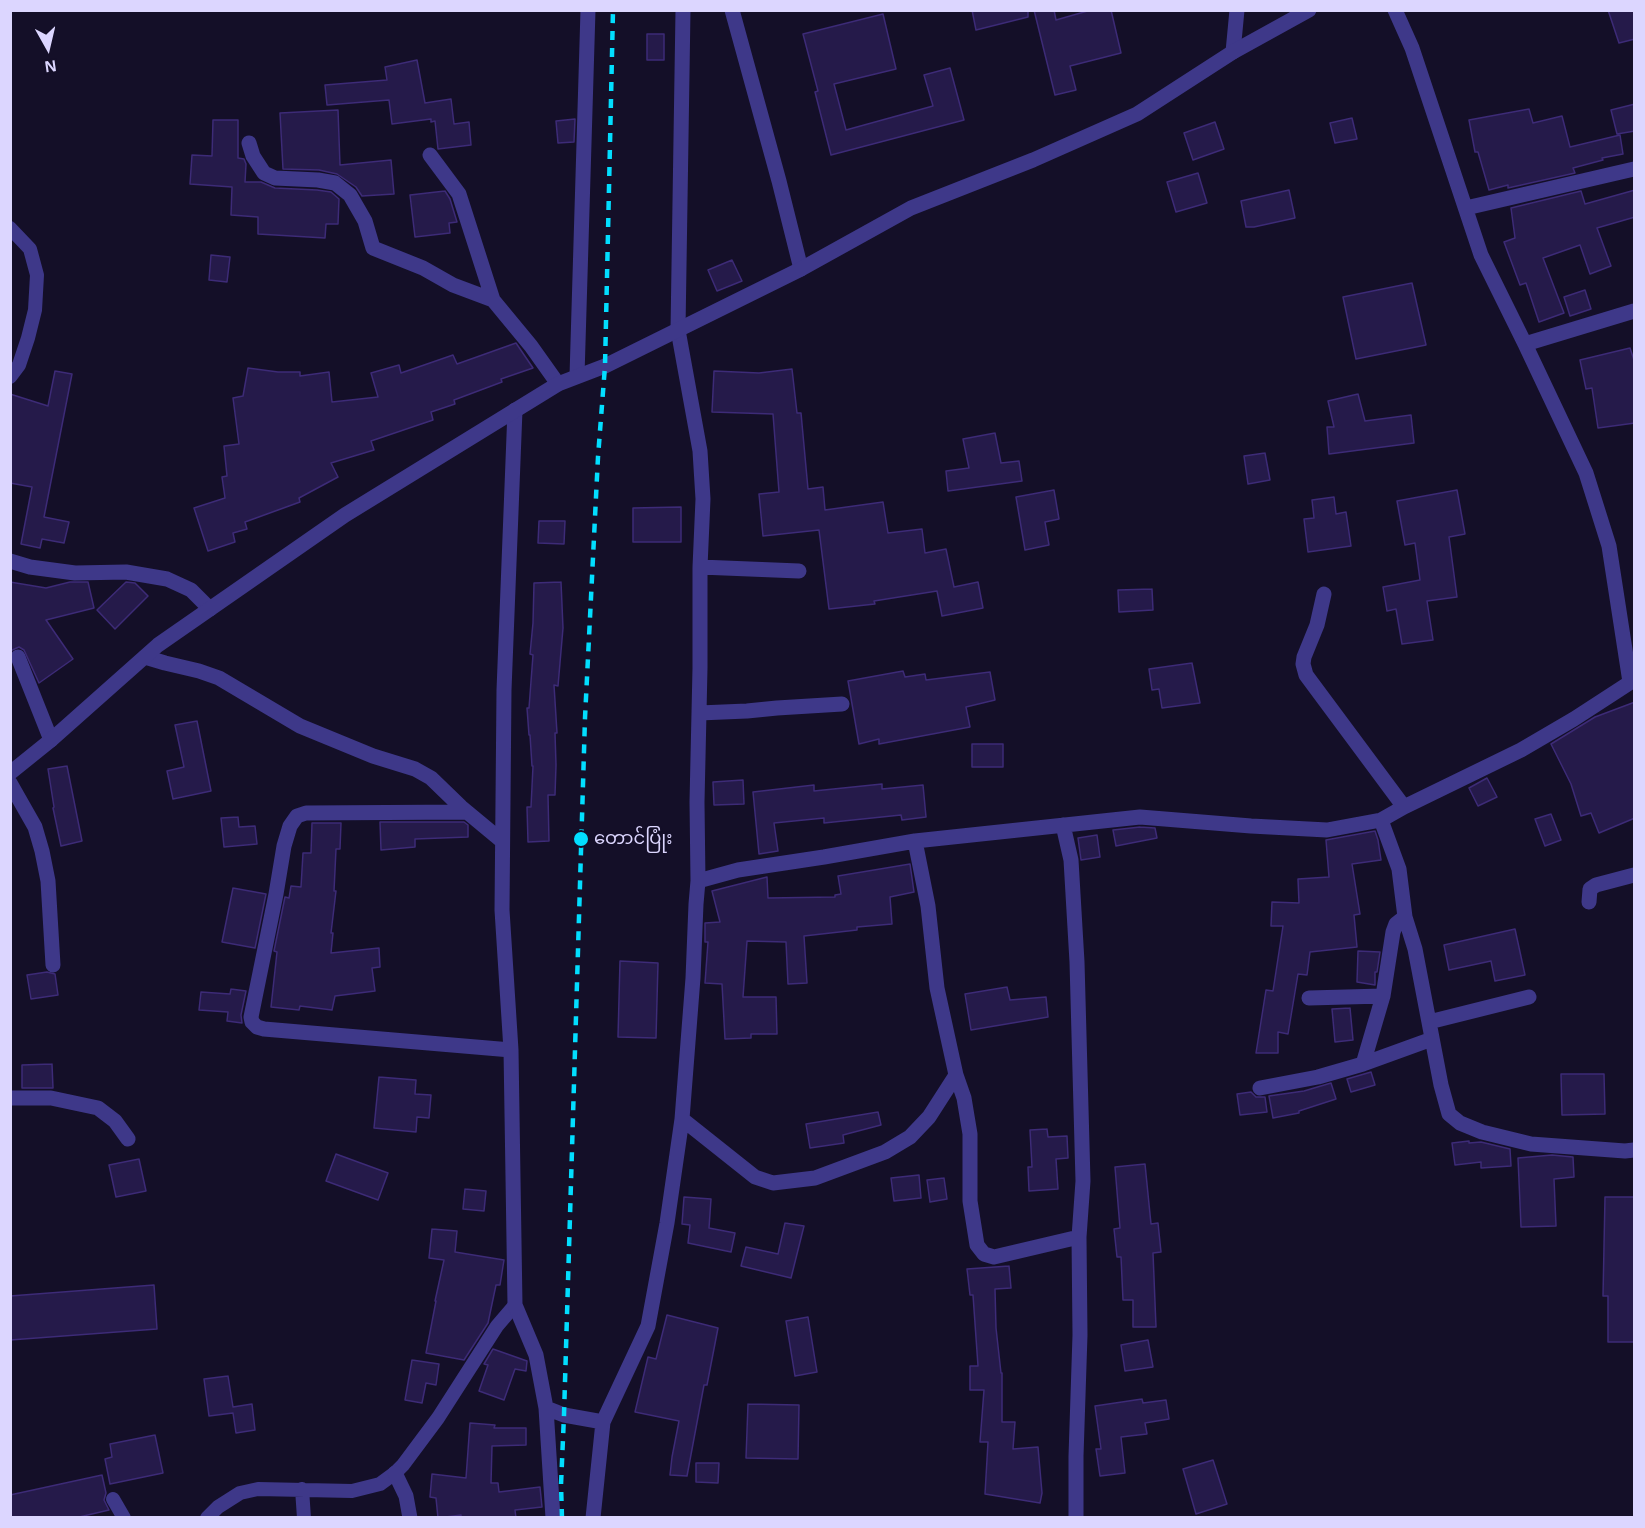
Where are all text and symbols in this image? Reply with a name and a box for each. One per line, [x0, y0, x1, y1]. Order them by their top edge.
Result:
north arrow [18, 18, 78, 78]
text: N [44, 57, 57, 76]
place label: တောင်ပြုံး [594, 828, 672, 850]
marker: တောင်ပြုံး [572, 830, 590, 848]

